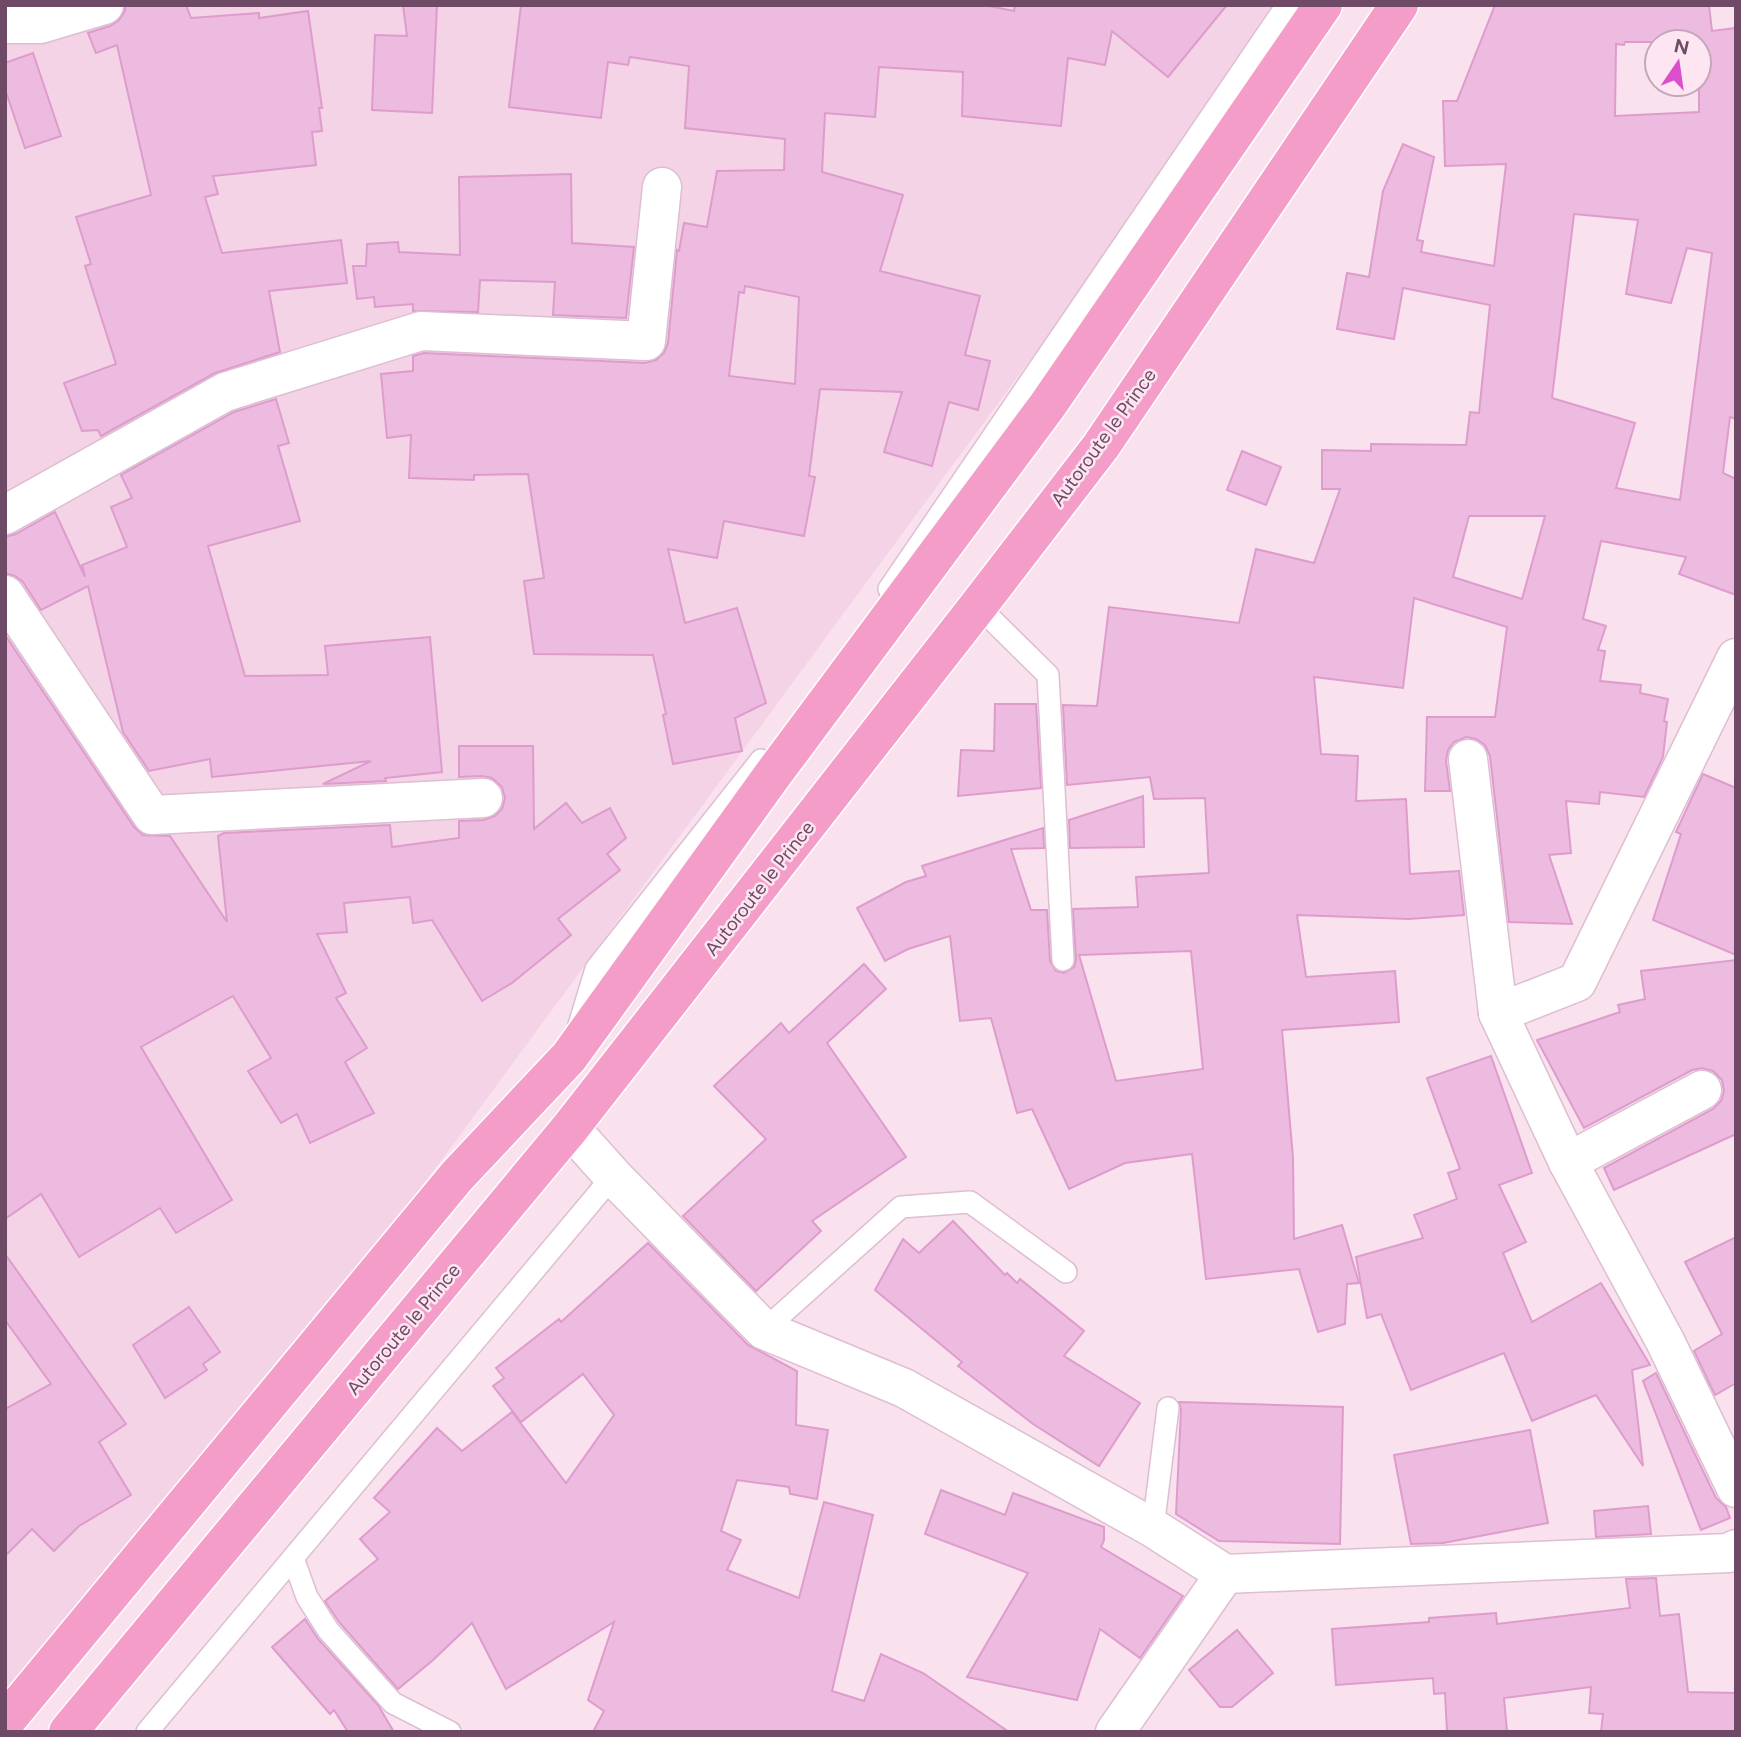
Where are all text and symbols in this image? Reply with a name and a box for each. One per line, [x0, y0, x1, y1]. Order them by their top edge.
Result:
north arrow [1643, 28, 1713, 98]
text: N [1672, 34, 1691, 60]
street label: Autoroute le Prince [1046, 364, 1161, 510]
street label: Autoroute le Prince [700, 817, 819, 960]
street label: Autoroute le Prince [342, 1259, 465, 1400]

